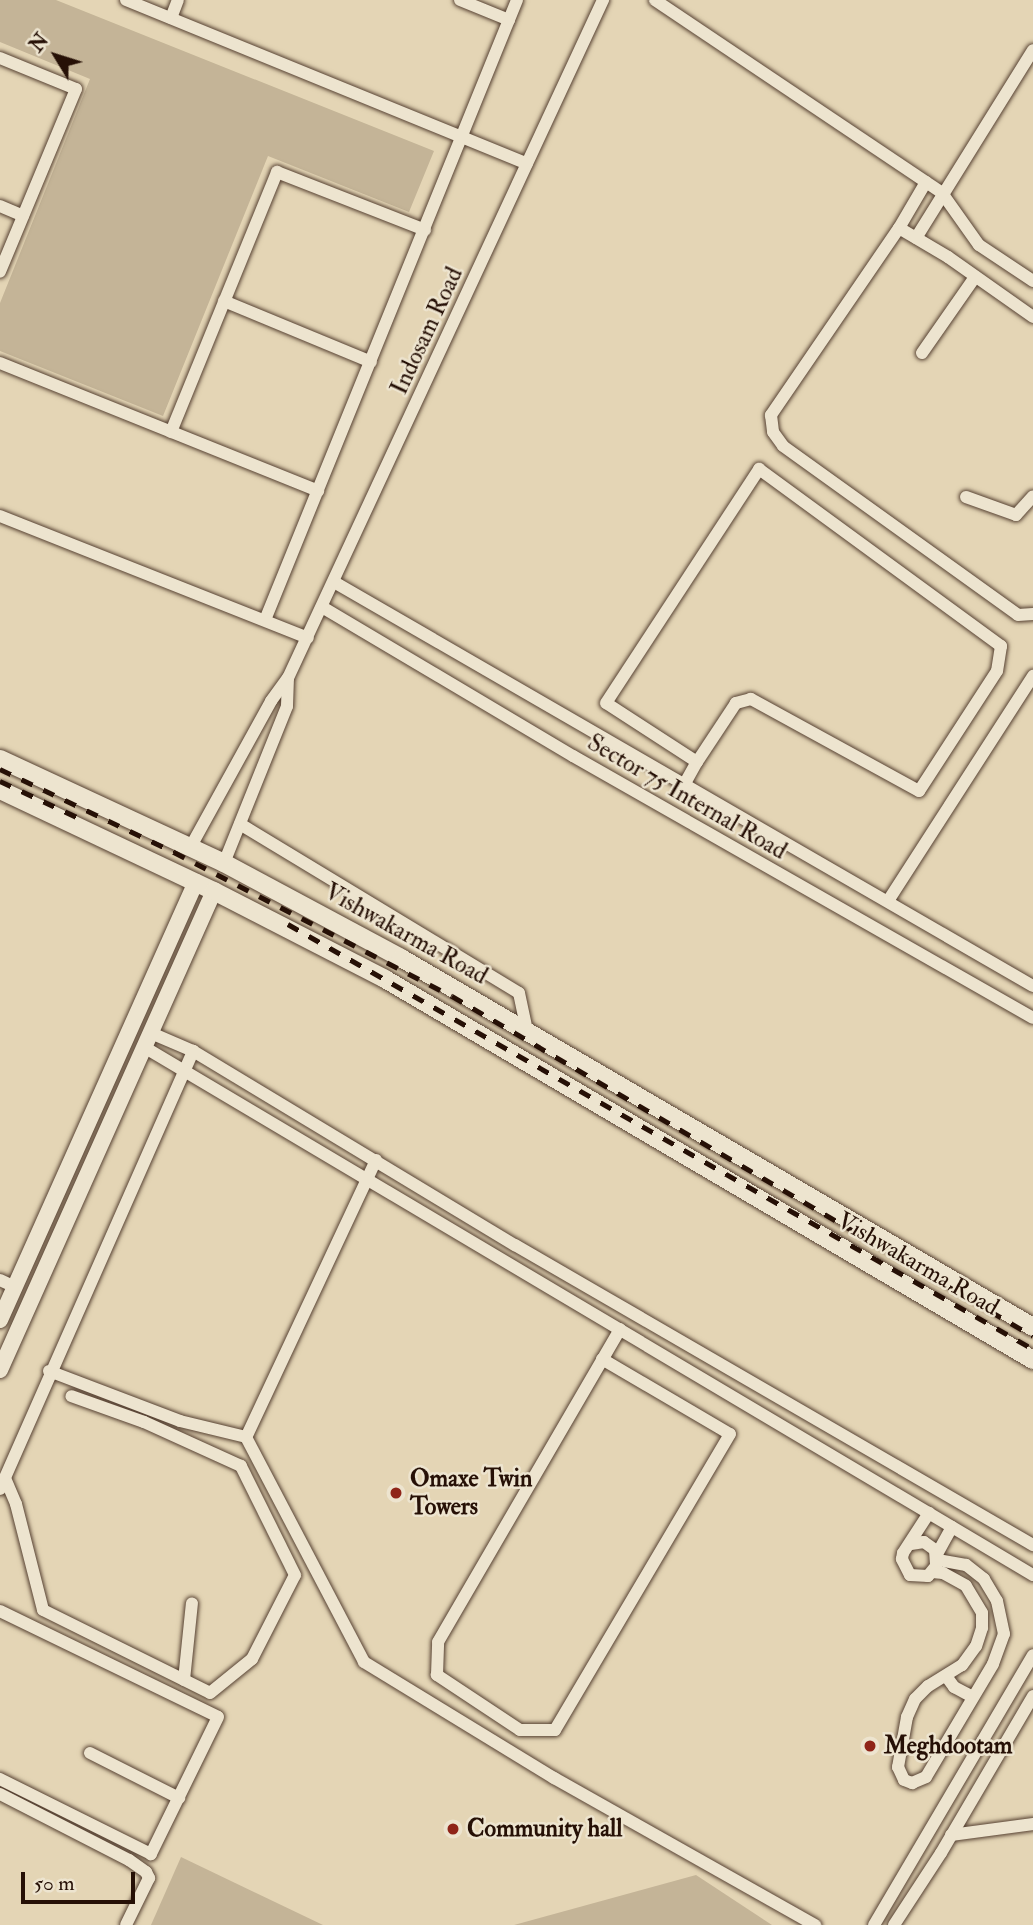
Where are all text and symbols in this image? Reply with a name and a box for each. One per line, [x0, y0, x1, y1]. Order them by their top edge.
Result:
north arrow [21, 21, 91, 91]
text: N [25, 29, 54, 57]
street label: Indosam Road [385, 263, 469, 399]
street label: Sector 75 Internal Road [582, 728, 792, 866]
street label: Vishwakarma Road [319, 877, 493, 991]
street label: Vishwakarma Road [832, 1206, 1004, 1322]
place label: Omaxe Twin Towers [410, 1465, 532, 1521]
marker: Omaxe Twin Towers [388, 1485, 404, 1501]
place label: Meghdootam [884, 1732, 1012, 1760]
marker: Meghdootam [862, 1738, 878, 1754]
place label: Community hall [467, 1815, 622, 1843]
marker: Community hall [445, 1821, 461, 1837]
scale bar [24, 1858, 138, 1902]
text: 50 m [34, 1870, 75, 1897]

